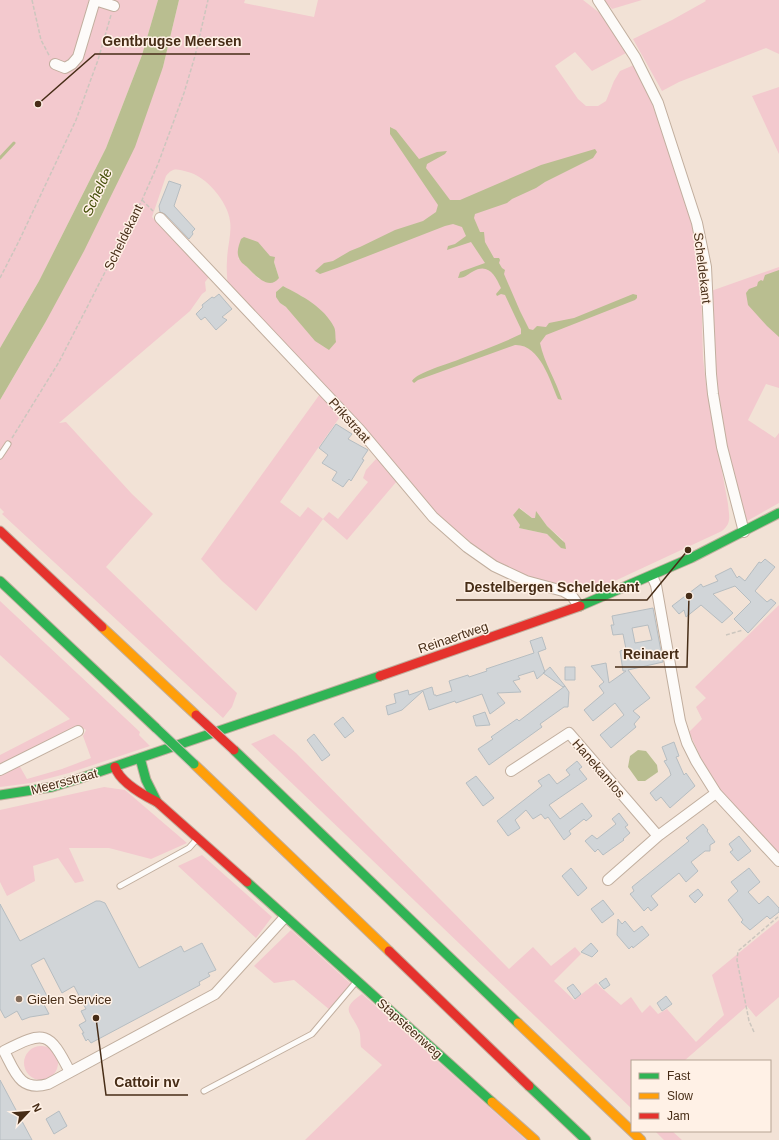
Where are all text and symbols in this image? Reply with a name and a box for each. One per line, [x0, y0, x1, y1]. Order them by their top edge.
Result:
callout: Gentbrugse Meersen [95, 28, 250, 54]
text: Gentbrugse Meersen [102, 33, 242, 49]
water label: Schelde [79, 165, 115, 218]
street label: Scheldekant [101, 201, 146, 273]
street label: Scheldekant [691, 232, 714, 305]
street label: Prikstraat [326, 395, 374, 446]
callout: Destelbergen Scheldekant [456, 574, 647, 600]
text: Destelbergen Scheldekant [464, 579, 640, 595]
street label: Reinaertweg [416, 618, 490, 656]
callout: Reinaert [615, 641, 687, 667]
text: Reinaert [623, 646, 679, 662]
street label: Hanekamlos [569, 736, 628, 801]
street label: Meersstraat [29, 765, 100, 798]
place label: Gielen Service [27, 992, 112, 1007]
marker: Gielen Service [14, 994, 24, 1004]
street label: Stapsteenweg [374, 995, 445, 1062]
legend [631, 1060, 771, 1132]
callout: Cattoir nv [106, 1069, 188, 1095]
text: Fast [667, 1069, 691, 1083]
text: Cattoir nv [114, 1074, 180, 1090]
text: Slow [667, 1089, 693, 1103]
north arrow [8, 1092, 48, 1132]
text: N [30, 1101, 44, 1114]
text: Jam [667, 1109, 690, 1123]

